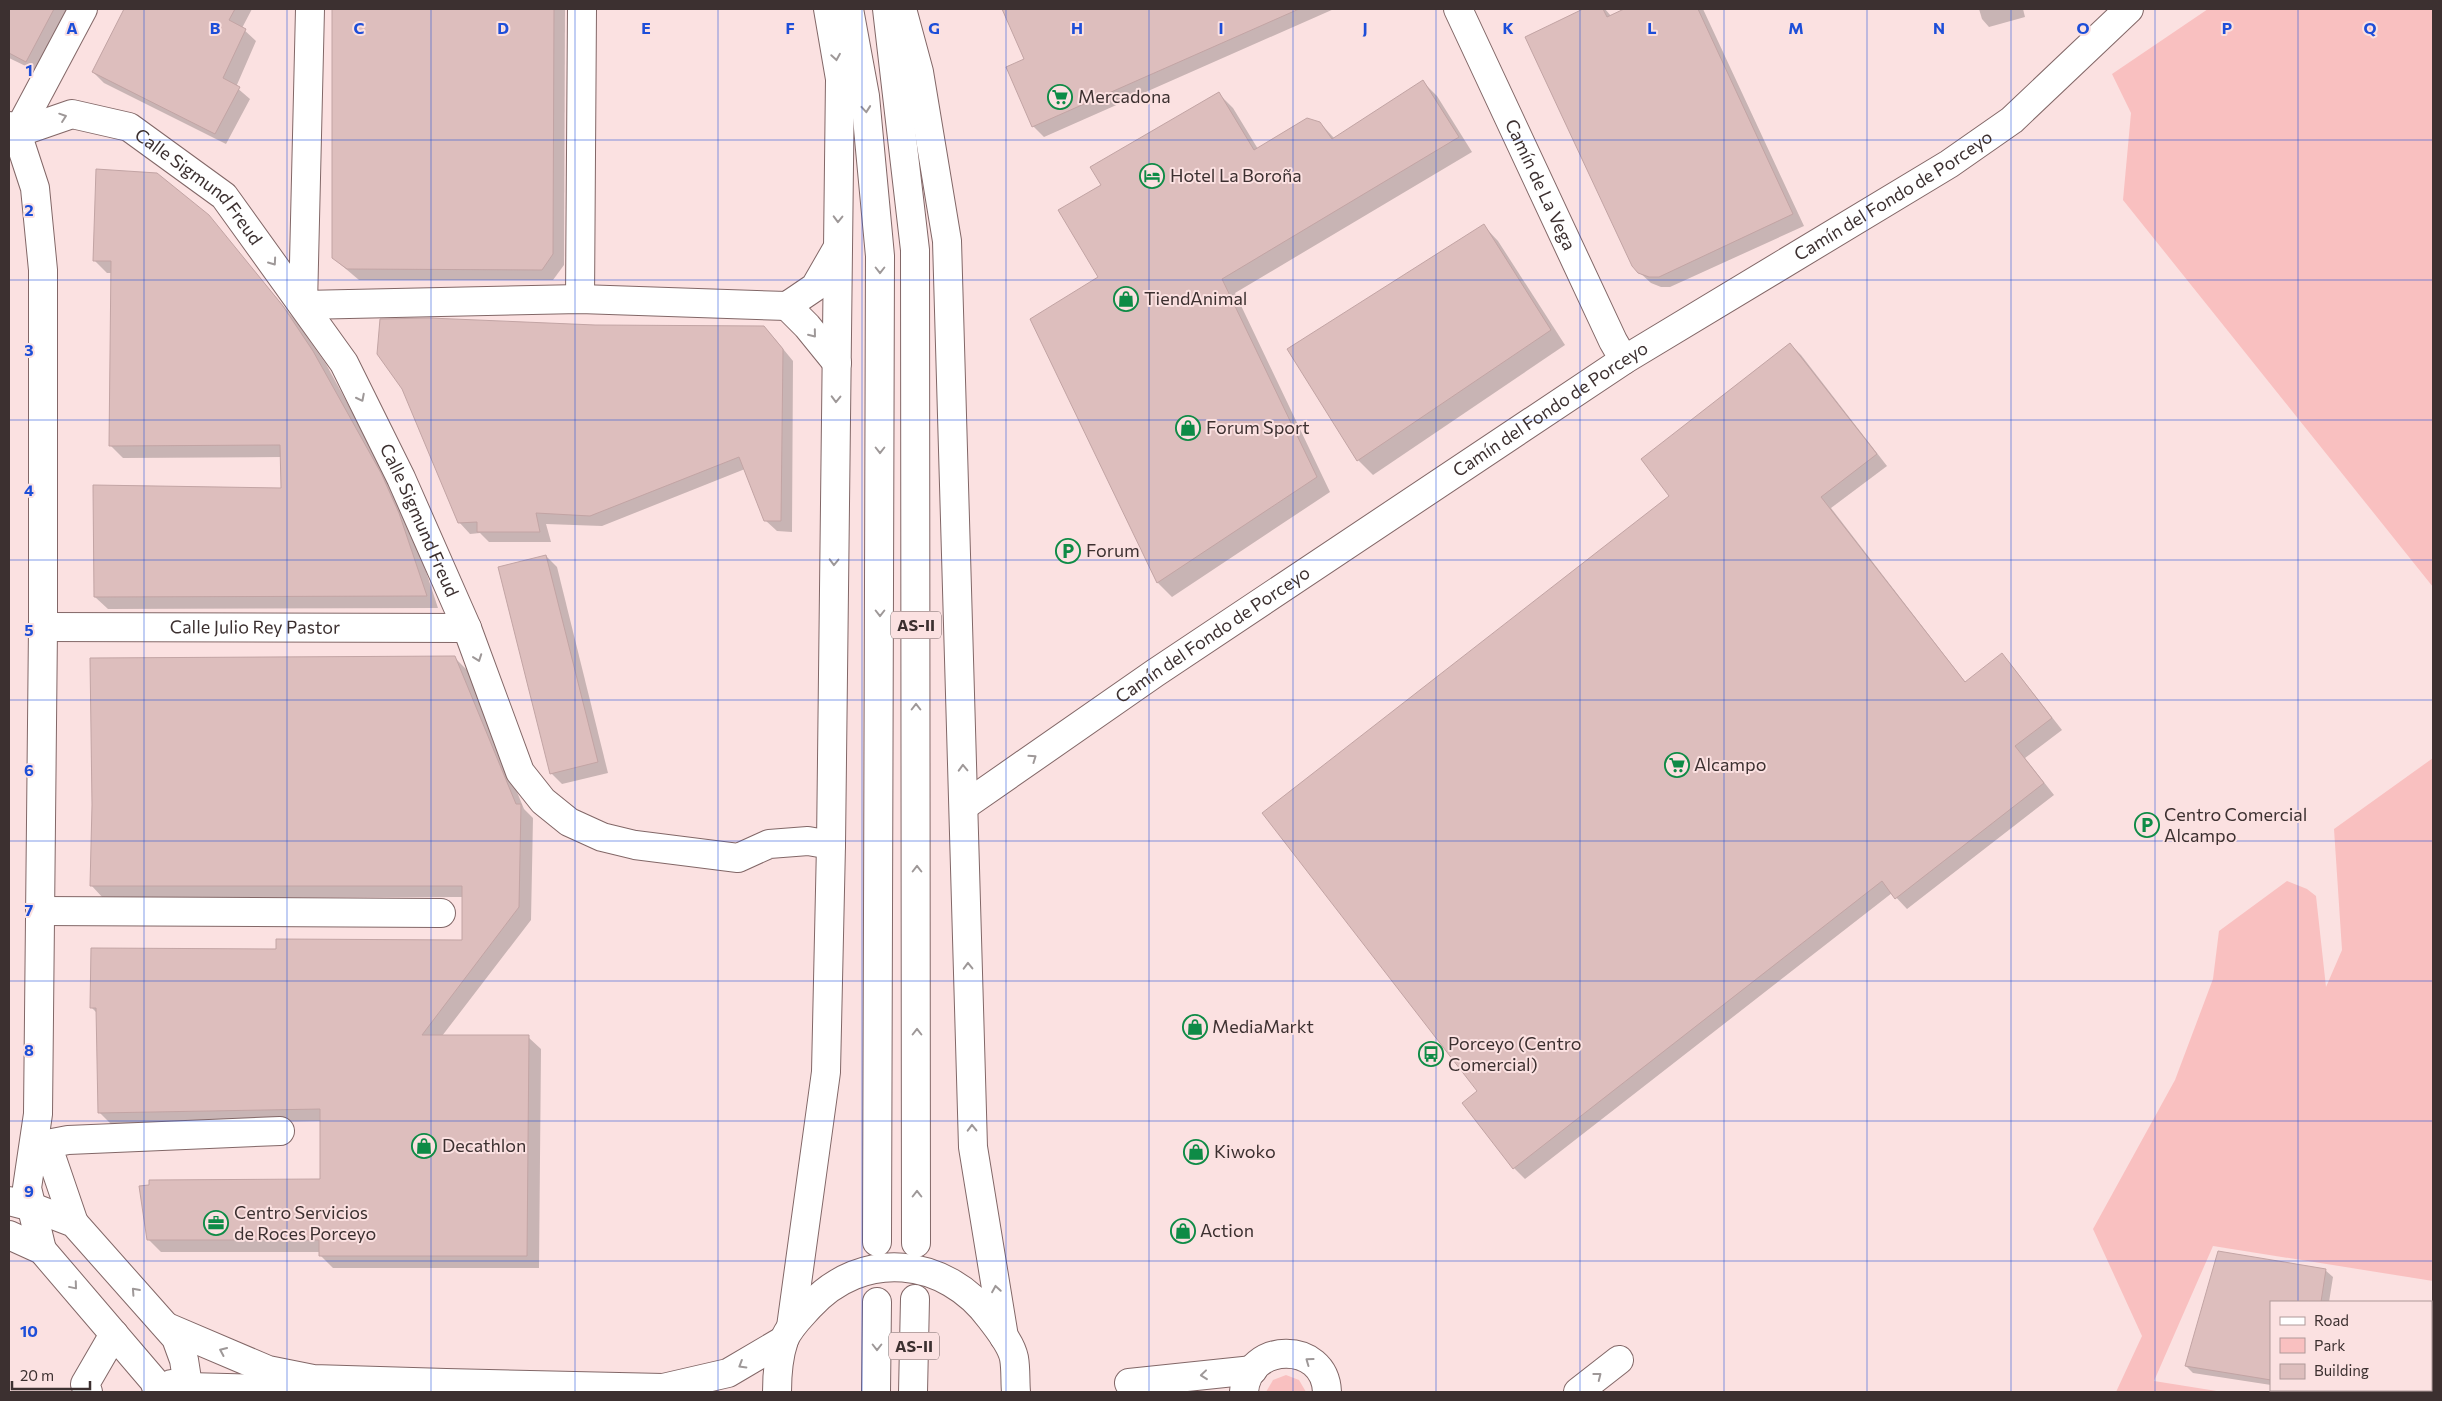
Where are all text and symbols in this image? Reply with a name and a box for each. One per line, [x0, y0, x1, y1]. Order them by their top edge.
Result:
text: A [66, 18, 78, 37]
text: B [210, 18, 221, 37]
text: C [354, 18, 365, 37]
text: D [497, 18, 509, 37]
text: E [641, 18, 651, 37]
text: F [785, 18, 795, 37]
text: G [928, 18, 940, 37]
text: H [1071, 18, 1083, 37]
text: I [1218, 18, 1224, 37]
text: J [1362, 18, 1368, 37]
text: K [1502, 18, 1514, 37]
text: L [1647, 18, 1657, 37]
text: M [1788, 18, 1804, 37]
text: N [1933, 18, 1945, 37]
text: O [2076, 18, 2090, 37]
text: P [2222, 18, 2232, 37]
text: Q [2363, 18, 2377, 37]
one-way arrow [831, 53, 841, 61]
text: 1 [25, 60, 33, 79]
supermarket icon: Mercadona [1047, 84, 1073, 110]
place label: Mercadona [1078, 85, 1171, 107]
one-way arrow [860, 105, 871, 113]
one-way arrow [58, 113, 67, 123]
street label: Camín de La Vega [1501, 115, 1581, 253]
street label: Calle Sigmund Freud [131, 123, 267, 249]
street label: Camín del Fondo de Porceyo [1790, 125, 1996, 265]
hotel icon: Hotel La Boroña [1139, 163, 1165, 189]
place label: Hotel La Boroña [1170, 164, 1302, 186]
text: 2 [24, 200, 34, 219]
one-way arrow [833, 216, 843, 223]
one-way arrow [267, 256, 275, 265]
one-way arrow [875, 267, 885, 275]
shop icon: TiendAnimal [1113, 286, 1139, 312]
place label: TiendAnimal [1144, 287, 1247, 309]
one-way arrow [807, 328, 816, 337]
street label: Camín del Fondo de Porceyo [1448, 336, 1652, 481]
text: 3 [24, 340, 34, 359]
one-way arrow [355, 393, 365, 402]
one-way arrow [831, 396, 841, 403]
shop icon: Forum Sport [1175, 415, 1201, 441]
place label: Forum Sport [1206, 416, 1310, 438]
street label: Calle Sigmund Freud [376, 440, 464, 600]
one-way arrow [875, 447, 885, 455]
text: 4 [24, 480, 34, 499]
parking icon: Forum [1055, 538, 1081, 564]
place label: Forum [1086, 539, 1140, 561]
one-way arrow [829, 558, 840, 566]
street label: Camín del Fondo de Porceyo [1111, 561, 1314, 707]
one-way arrow [875, 610, 885, 617]
road number: AS-II [891, 612, 941, 638]
street label: Calle Julio Rey Pastor [170, 615, 340, 638]
text: 5 [24, 620, 34, 639]
one-way arrow [472, 653, 482, 661]
one-way arrow [911, 702, 921, 710]
supermarket icon: Alcampo [1664, 752, 1690, 778]
place label: Alcampo [1694, 753, 1766, 775]
one-way arrow [1027, 755, 1036, 764]
text: 6 [24, 760, 34, 779]
one-way arrow [958, 764, 968, 772]
place label: Centro Comercial Alcampo [2164, 803, 2307, 846]
parking icon: Centro Comercial Alcampo [2134, 812, 2160, 838]
one-way arrow [912, 865, 922, 872]
text: 7 [25, 900, 34, 919]
one-way arrow [963, 961, 973, 969]
shop icon: MediaMarkt [1182, 1014, 1208, 1040]
place label: MediaMarkt [1212, 1015, 1314, 1037]
one-way arrow [912, 1027, 922, 1035]
place label: Porceyo (Centro Comercial) [1448, 1032, 1581, 1075]
text: 8 [24, 1040, 34, 1059]
bus stop icon: Porceyo (Centro Comercial) [1418, 1041, 1444, 1067]
one-way arrow [967, 1124, 978, 1132]
shop icon: Decathlon [411, 1133, 437, 1159]
place label: Decathlon [442, 1134, 526, 1156]
shop icon: Kiwoko [1183, 1139, 1209, 1165]
place label: Kiwoko [1214, 1140, 1276, 1162]
text: 9 [24, 1181, 34, 1200]
one-way arrow [912, 1190, 922, 1198]
place label: Centro Servicios de Roces Porceyo [234, 1201, 376, 1244]
office icon: Centro Servicios de Roces Porceyo [203, 1210, 229, 1236]
shop icon: Action [1170, 1218, 1196, 1244]
place label: Action [1200, 1219, 1254, 1241]
one-way arrow [68, 1281, 77, 1290]
one-way arrow [992, 1284, 1002, 1293]
one-way arrow [132, 1287, 141, 1296]
legend [2270, 1301, 2432, 1391]
text: Road [2314, 1311, 2349, 1329]
text: 10 [20, 1321, 38, 1340]
road number: AS-II [889, 1332, 939, 1360]
text: Park [2314, 1336, 2345, 1354]
one-way arrow [872, 1344, 882, 1352]
one-way arrow [219, 1347, 228, 1358]
scale bar [12, 1358, 90, 1390]
one-way arrow [739, 1358, 748, 1368]
one-way arrow [1305, 1358, 1315, 1367]
text: Building [2314, 1361, 2369, 1379]
text: 20 m [20, 1366, 54, 1384]
one-way arrow [1200, 1369, 1208, 1380]
one-way arrow [1592, 1374, 1601, 1382]

